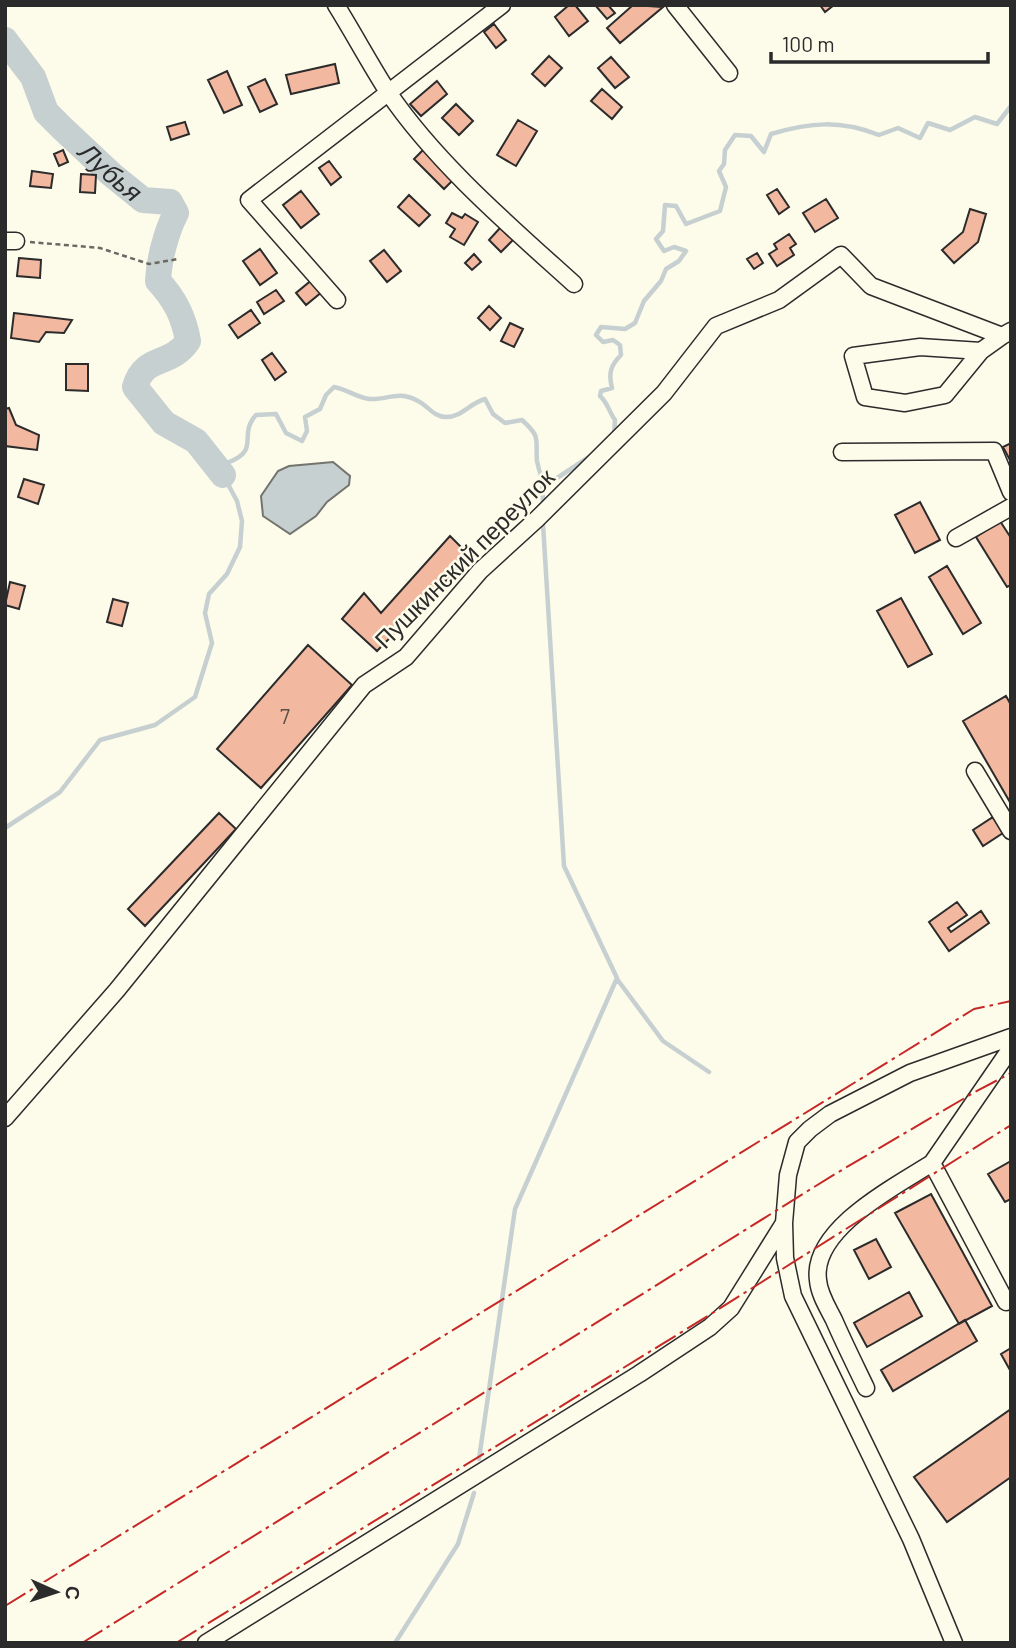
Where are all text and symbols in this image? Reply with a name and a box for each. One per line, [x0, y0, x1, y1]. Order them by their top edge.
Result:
scale bar [771, 21, 988, 65]
text: 100 m [782, 31, 835, 56]
water label: Лубья [72, 134, 149, 207]
street label: Пушкинский переулок [368, 462, 560, 654]
house number: 7 [280, 703, 290, 728]
north arrow [21, 1557, 91, 1627]
text: С [62, 1585, 85, 1601]

